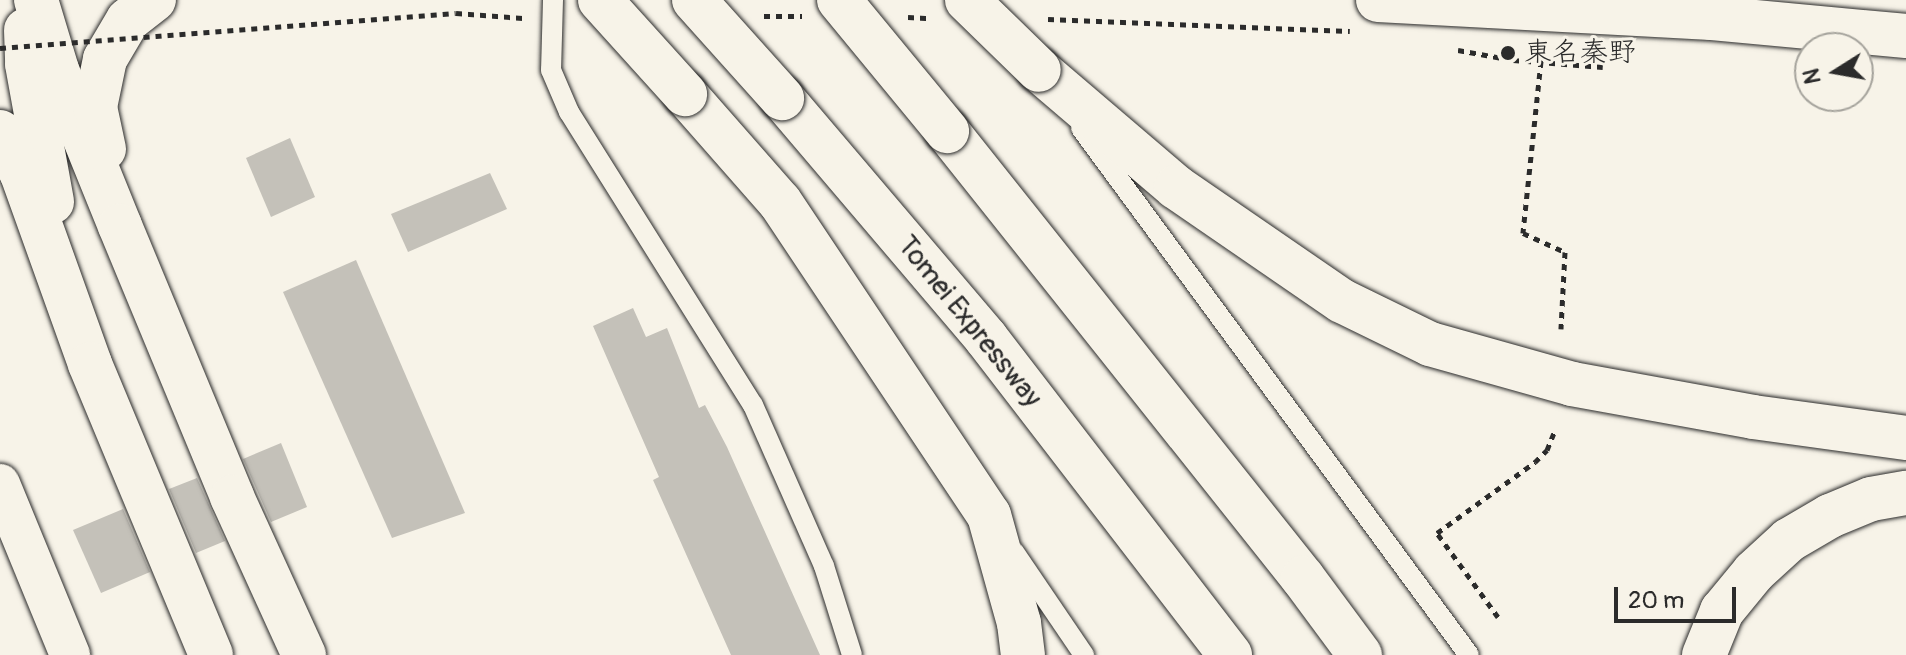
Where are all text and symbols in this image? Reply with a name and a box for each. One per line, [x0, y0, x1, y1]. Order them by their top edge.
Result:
north arrow [1794, 32, 1874, 112]
place label: 東名秦野 [1524, 36, 1636, 70]
marker: 東名秦野 [1499, 44, 1517, 62]
text: N [1797, 66, 1828, 86]
street label: Tomei Expressway [890, 230, 1048, 414]
scale bar [1618, 571, 1740, 621]
text: 20 m [1628, 586, 1684, 615]

